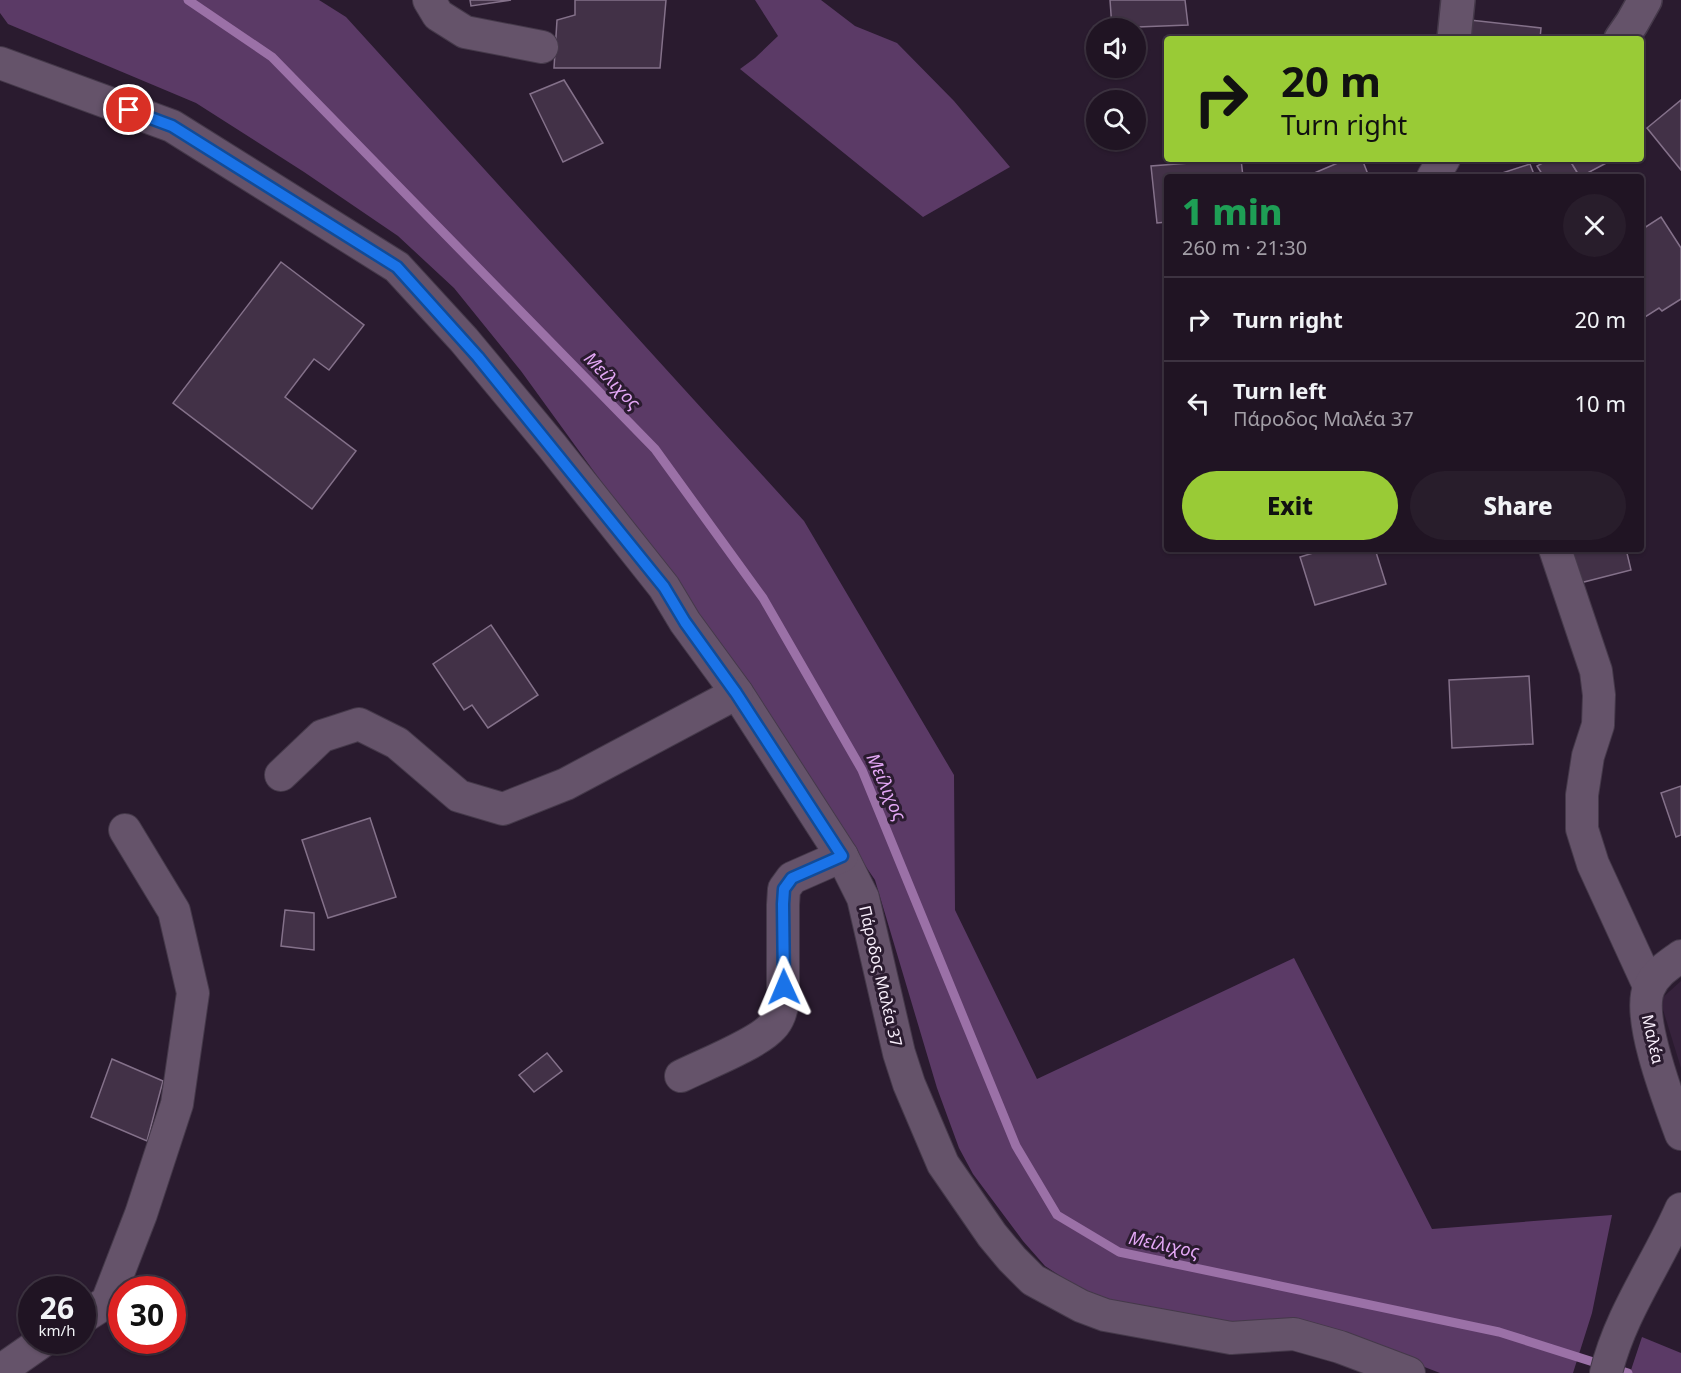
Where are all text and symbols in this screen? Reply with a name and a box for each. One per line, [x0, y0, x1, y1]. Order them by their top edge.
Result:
map controls [1086, 18, 1146, 150]
button: sound [1086, 18, 1146, 78]
text: 20 m [1281, 52, 1381, 109]
icon: right [1182, 60, 1260, 138]
pin [103, 84, 154, 135]
button: search [1086, 90, 1146, 150]
icon: arrive [112, 93, 145, 126]
text: Turn right [1281, 106, 1407, 143]
text: 1 min [1182, 187, 1283, 236]
button: close [1563, 194, 1626, 257]
text: 260 m · 21:30 [1182, 234, 1307, 261]
icon: right [1182, 303, 1215, 336]
text: Turn right [1233, 304, 1343, 334]
text: 20 m [1575, 304, 1626, 334]
water label: Μείλιχος [579, 346, 647, 415]
text: Turn left [1233, 375, 1327, 405]
icon: left [1182, 387, 1215, 420]
text: 10 m [1575, 388, 1626, 418]
text: Πάροδος Μαλέα 37 [1233, 405, 1414, 432]
button: Exit [1182, 471, 1398, 540]
button: Share [1410, 471, 1626, 540]
water label: Μείλιχος [861, 749, 913, 825]
street label: Πάροδος Μαλέα 37 [854, 903, 908, 1049]
position arrow [752, 955, 816, 1019]
street label: Μαλέα [1637, 1012, 1669, 1066]
water label: Μείλιχος [1127, 1225, 1202, 1263]
speed limit sign: 30 [108, 1276, 186, 1354]
text: 26 [40, 1287, 74, 1328]
text: km/h [39, 1320, 75, 1340]

